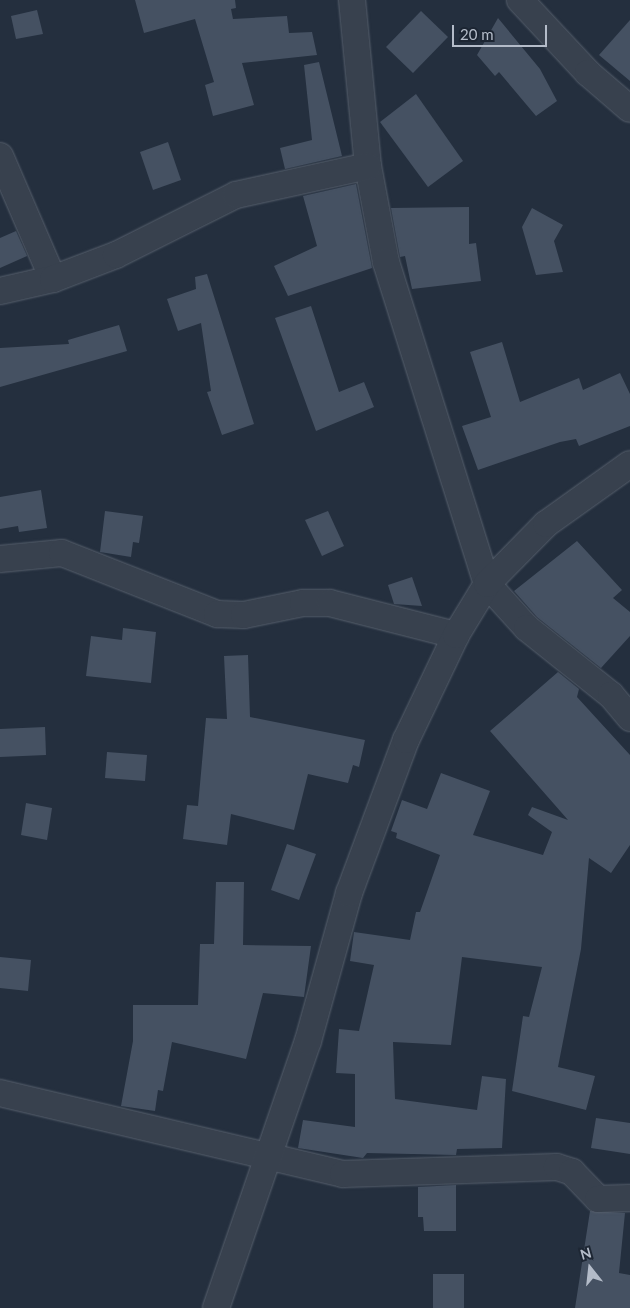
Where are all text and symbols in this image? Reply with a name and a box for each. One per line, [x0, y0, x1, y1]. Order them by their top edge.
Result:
scale bar [455, 15, 550, 47]
text: 20 m [460, 25, 494, 43]
north arrow [565, 1243, 615, 1293]
text: N [578, 1243, 593, 1263]

